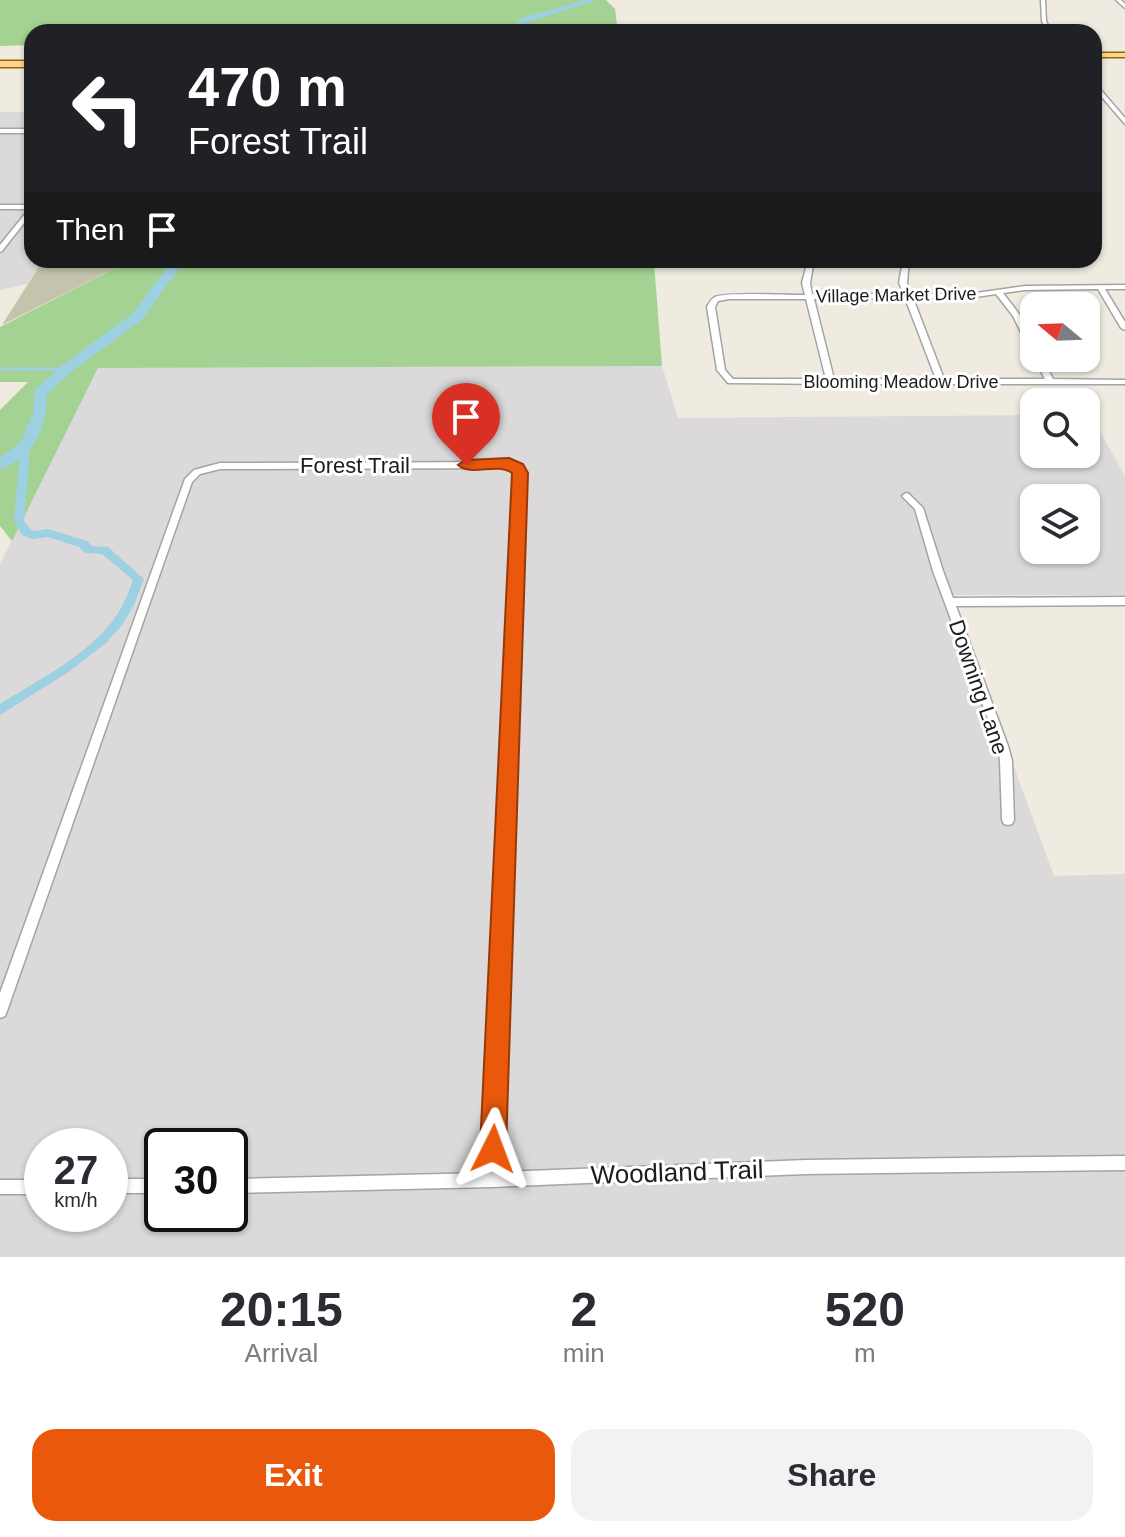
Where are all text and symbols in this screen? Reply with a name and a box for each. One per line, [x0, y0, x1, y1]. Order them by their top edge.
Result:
text: 470 m [188, 55, 347, 118]
icon: left [56, 56, 160, 160]
text: Forest Trail [188, 121, 368, 162]
icon: arrive [140, 208, 184, 252]
text: Then [56, 213, 124, 246]
street label: Village Market Drive [815, 284, 977, 306]
north arrow [1020, 292, 1100, 372]
map controls [1020, 292, 1100, 564]
street label: Blooming Meadow Drive [803, 372, 999, 392]
pin [432, 383, 500, 465]
button: search [1020, 388, 1100, 468]
icon: arrive [444, 395, 488, 439]
street label: Forest Trail [300, 453, 410, 478]
button: layers [1020, 484, 1100, 564]
street label: Downing Lane [944, 617, 1013, 758]
position arrow [451, 1107, 535, 1191]
speed limit sign: 30 [144, 1128, 248, 1232]
text: 27 [54, 1148, 98, 1192]
street label: Woodland Trail [590, 1154, 764, 1190]
text: km/h [54, 1189, 98, 1211]
text: 20:15 [220, 1283, 343, 1336]
text: 2 [570, 1283, 597, 1336]
text: 520 [825, 1283, 905, 1336]
text: Arrival [245, 1338, 318, 1368]
text: min [563, 1338, 605, 1368]
text: m [854, 1338, 876, 1368]
button: Exit [32, 1429, 555, 1521]
button: Share [571, 1429, 1093, 1521]

